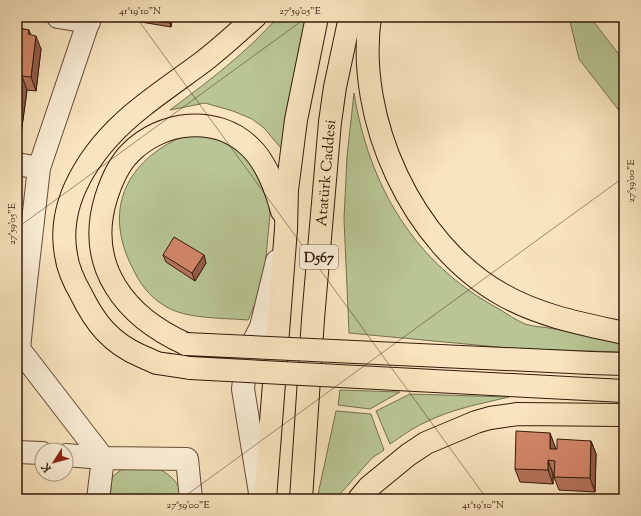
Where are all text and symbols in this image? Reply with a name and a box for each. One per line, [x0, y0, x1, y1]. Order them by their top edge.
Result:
text: 41°19'10"N [119, 4, 161, 19]
text: 27°59'05"E [279, 4, 321, 19]
street label: Atatürk Caddesi [312, 118, 342, 227]
text: 27°59'00"E [624, 160, 639, 202]
text: 27°59'05"E [5, 203, 20, 245]
road number: D567 [300, 245, 338, 269]
north arrow [34, 442, 74, 482]
text: K [38, 459, 56, 476]
text: 27°59'00"E [167, 498, 209, 513]
text: 41°19'10"N [462, 498, 504, 513]

